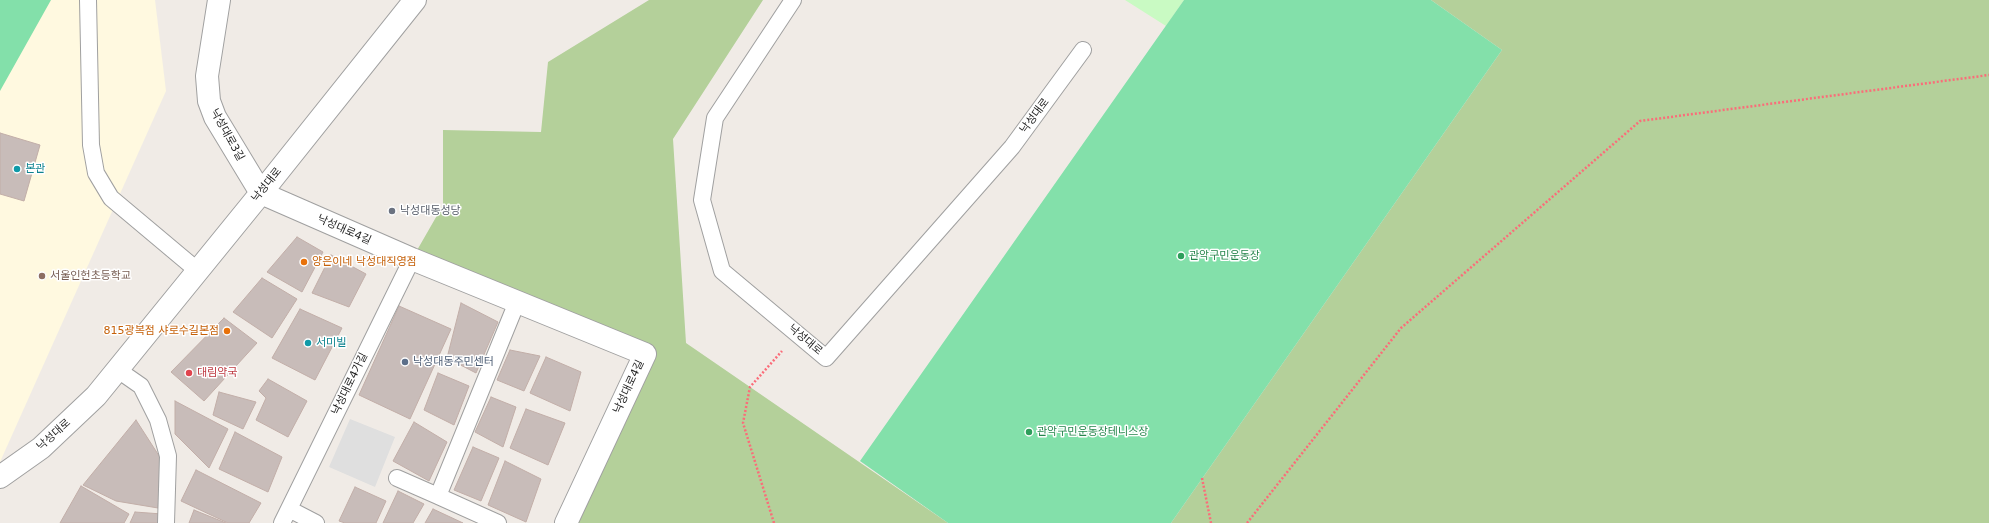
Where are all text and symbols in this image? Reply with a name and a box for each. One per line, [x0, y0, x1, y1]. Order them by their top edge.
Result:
street label: 낙성대로 [1018, 96, 1052, 136]
street label: 낙성대로3길 [207, 107, 247, 163]
place label: 본관 [25, 162, 45, 176]
marker: 본관 [12, 164, 22, 174]
street label: 낙성대로 [249, 165, 285, 205]
place label: 낙성대동성당 [400, 204, 461, 218]
marker: 낙성대동성당 [387, 206, 397, 216]
street label: 낙성대로4길 [315, 212, 373, 248]
place label: 관악구민운동장 [1189, 249, 1260, 263]
marker: 관악구민운동장 [1176, 251, 1186, 261]
place label: 양은이네 낙성대직영점 [312, 255, 417, 269]
marker: 양은이네 낙성대직영점 [299, 257, 309, 267]
place label: 서울인헌초등학교 [50, 269, 131, 283]
marker: 서울인헌초등학교 [37, 271, 47, 281]
street label: 낙성대로 [785, 322, 825, 358]
place label: 815광복점 샤로수길본점 [103, 324, 219, 338]
marker: 815광복점 샤로수길본점 [222, 326, 232, 336]
place label: 서미빌 [316, 336, 346, 350]
marker: 서미빌 [303, 338, 313, 348]
street label: 낙성대로4가길 [329, 351, 371, 417]
place label: 낙성대동주민센터 [413, 355, 494, 369]
marker: 낙성대동주민센터 [400, 357, 410, 367]
street label: 낙성대로4길 [611, 358, 647, 416]
place label: 대림약국 [197, 366, 237, 380]
marker: 대림약국 [184, 368, 194, 378]
street label: 낙성대로 [35, 417, 73, 453]
place label: 관악구민운동장테니스장 [1037, 425, 1148, 439]
marker: 관악구민운동장테니스장 [1024, 427, 1034, 437]

